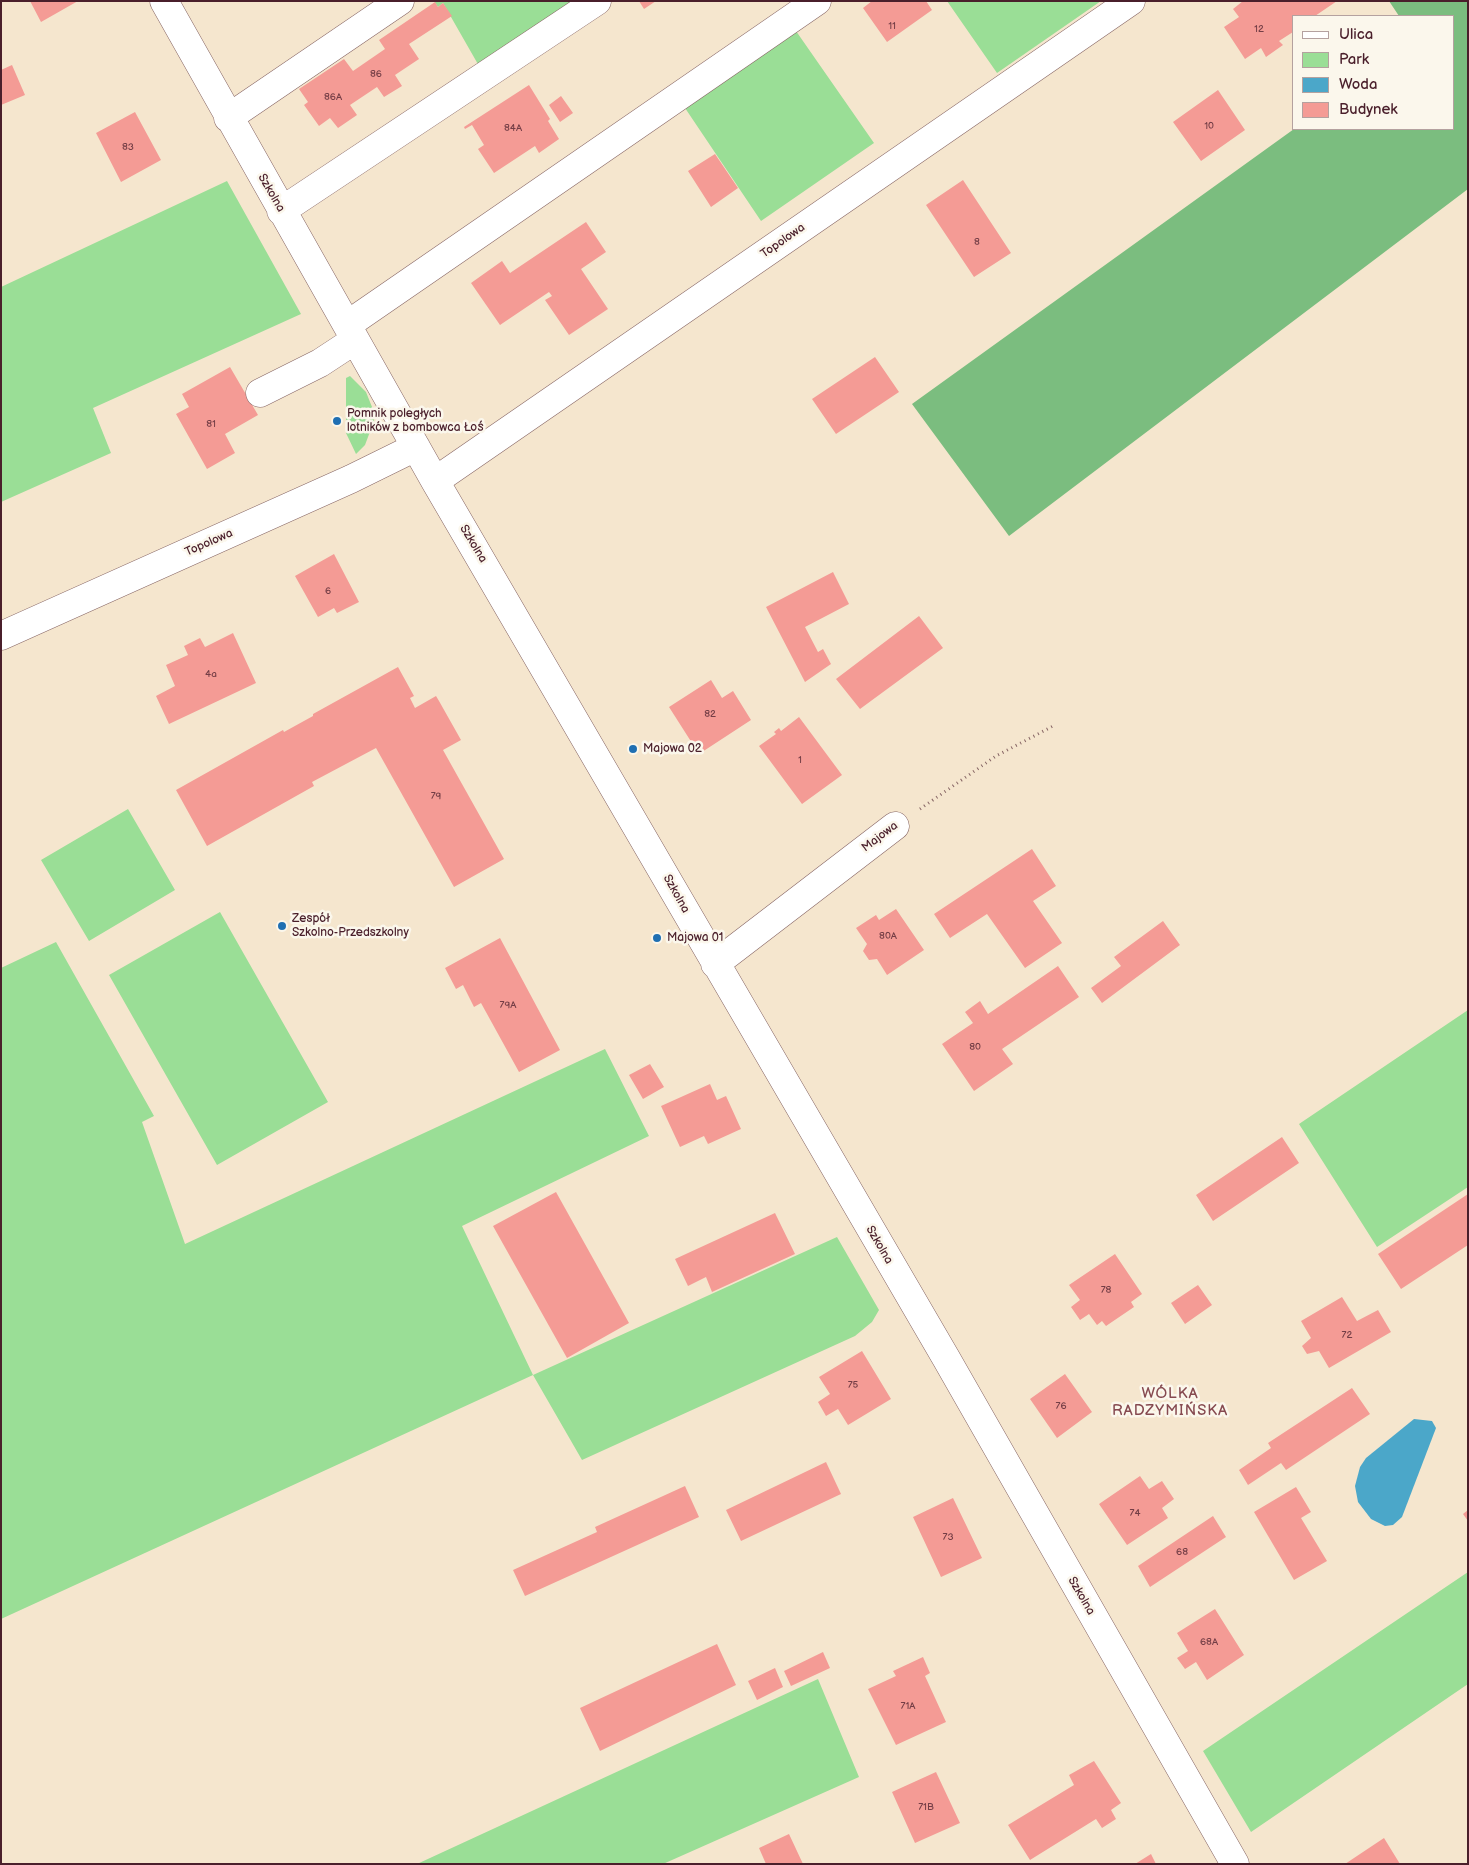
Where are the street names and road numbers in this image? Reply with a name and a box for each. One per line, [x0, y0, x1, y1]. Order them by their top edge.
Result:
street label: Szkolna [254, 171, 288, 215]
street label: Topolowa [758, 221, 808, 261]
street label: Szkolna [456, 522, 490, 566]
street label: Topolowa [183, 526, 235, 560]
street label: Majowa [859, 819, 901, 855]
street label: Szkolna [660, 872, 692, 916]
street label: Szkolna [862, 1223, 896, 1267]
street label: Szkolna [1064, 1574, 1098, 1618]

